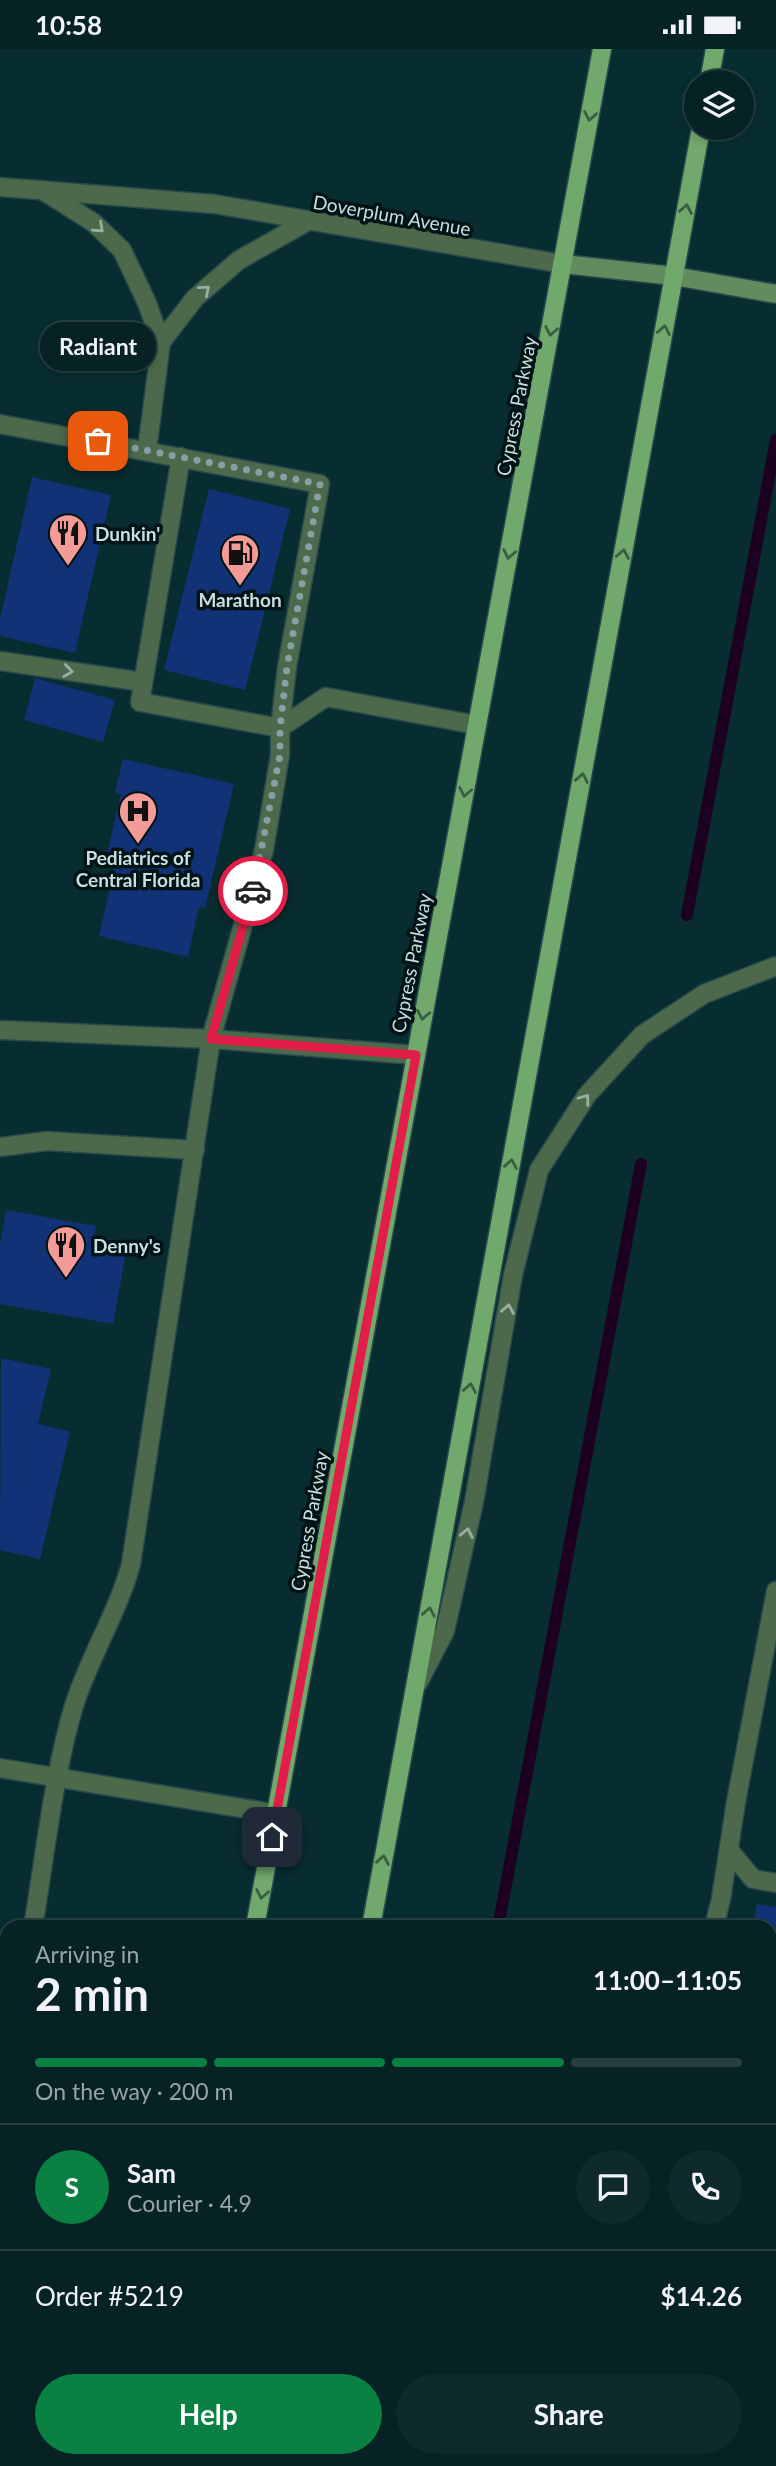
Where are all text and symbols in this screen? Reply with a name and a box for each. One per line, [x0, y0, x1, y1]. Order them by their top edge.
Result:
text: 10:58 [35, 9, 102, 41]
map controls [684, 70, 754, 140]
button: layers [684, 70, 754, 140]
one-way arrow [583, 110, 598, 122]
street label: Doverplum Avenue [311, 190, 473, 240]
one-way arrow [678, 203, 693, 215]
one-way arrow [90, 220, 103, 232]
one-way arrow [197, 286, 210, 298]
callout: Radiant [40, 322, 156, 371]
one-way arrow [656, 324, 671, 336]
one-way arrow [544, 325, 559, 337]
text: Radiant [59, 332, 137, 360]
street label: Cypress Parkway [491, 334, 541, 478]
pin [68, 411, 128, 471]
icon: bag [79, 422, 117, 460]
restaurant icon: Dunkin' [47, 512, 89, 567]
place label: Dunkin' [95, 522, 160, 545]
fuel station icon: Marathon [219, 532, 261, 587]
one-way arrow [503, 548, 518, 560]
one-way arrow [615, 548, 630, 560]
place label: Marathon [198, 588, 282, 611]
one-way arrow [62, 663, 73, 678]
one-way arrow [574, 772, 589, 784]
one-way arrow [458, 786, 473, 798]
hospital icon: Pediatrics of Central Florida [117, 790, 159, 845]
place label: Pediatrics of Central Florida [76, 846, 200, 891]
courier [218, 856, 288, 926]
icon: car [234, 872, 272, 910]
street label: Cypress Parkway [386, 891, 436, 1035]
one-way arrow [416, 1009, 431, 1021]
one-way arrow [577, 1094, 589, 1106]
one-way arrow [503, 1158, 518, 1170]
restaurant icon: Denny's [45, 1224, 87, 1279]
place label: Denny's [93, 1234, 161, 1257]
one-way arrow [499, 1303, 514, 1315]
one-way arrow [462, 1382, 477, 1394]
street label: Cypress Parkway [285, 1449, 333, 1593]
one-way arrow [459, 1527, 473, 1539]
one-way arrow [421, 1606, 436, 1618]
pin [242, 1807, 302, 1867]
icon: home [253, 1818, 291, 1856]
one-way arrow [375, 1854, 390, 1866]
one-way arrow [255, 1888, 270, 1900]
text: Arriving in [35, 1940, 139, 1968]
text: 11:00–11:05 [593, 1964, 742, 1996]
text: 2 min [35, 1966, 149, 2021]
text: On the way · 200 m [35, 2077, 234, 2105]
button: chat [576, 2150, 650, 2224]
button: phone [668, 2150, 742, 2224]
text: Sam [127, 2157, 176, 2189]
text: S [65, 2171, 79, 2203]
text: Courier · 4.9 [127, 2189, 252, 2217]
text: Order #5219 [35, 2280, 184, 2312]
text: $14.26 [660, 2280, 742, 2312]
button: Help [35, 2374, 382, 2454]
button: Share [396, 2374, 742, 2454]

